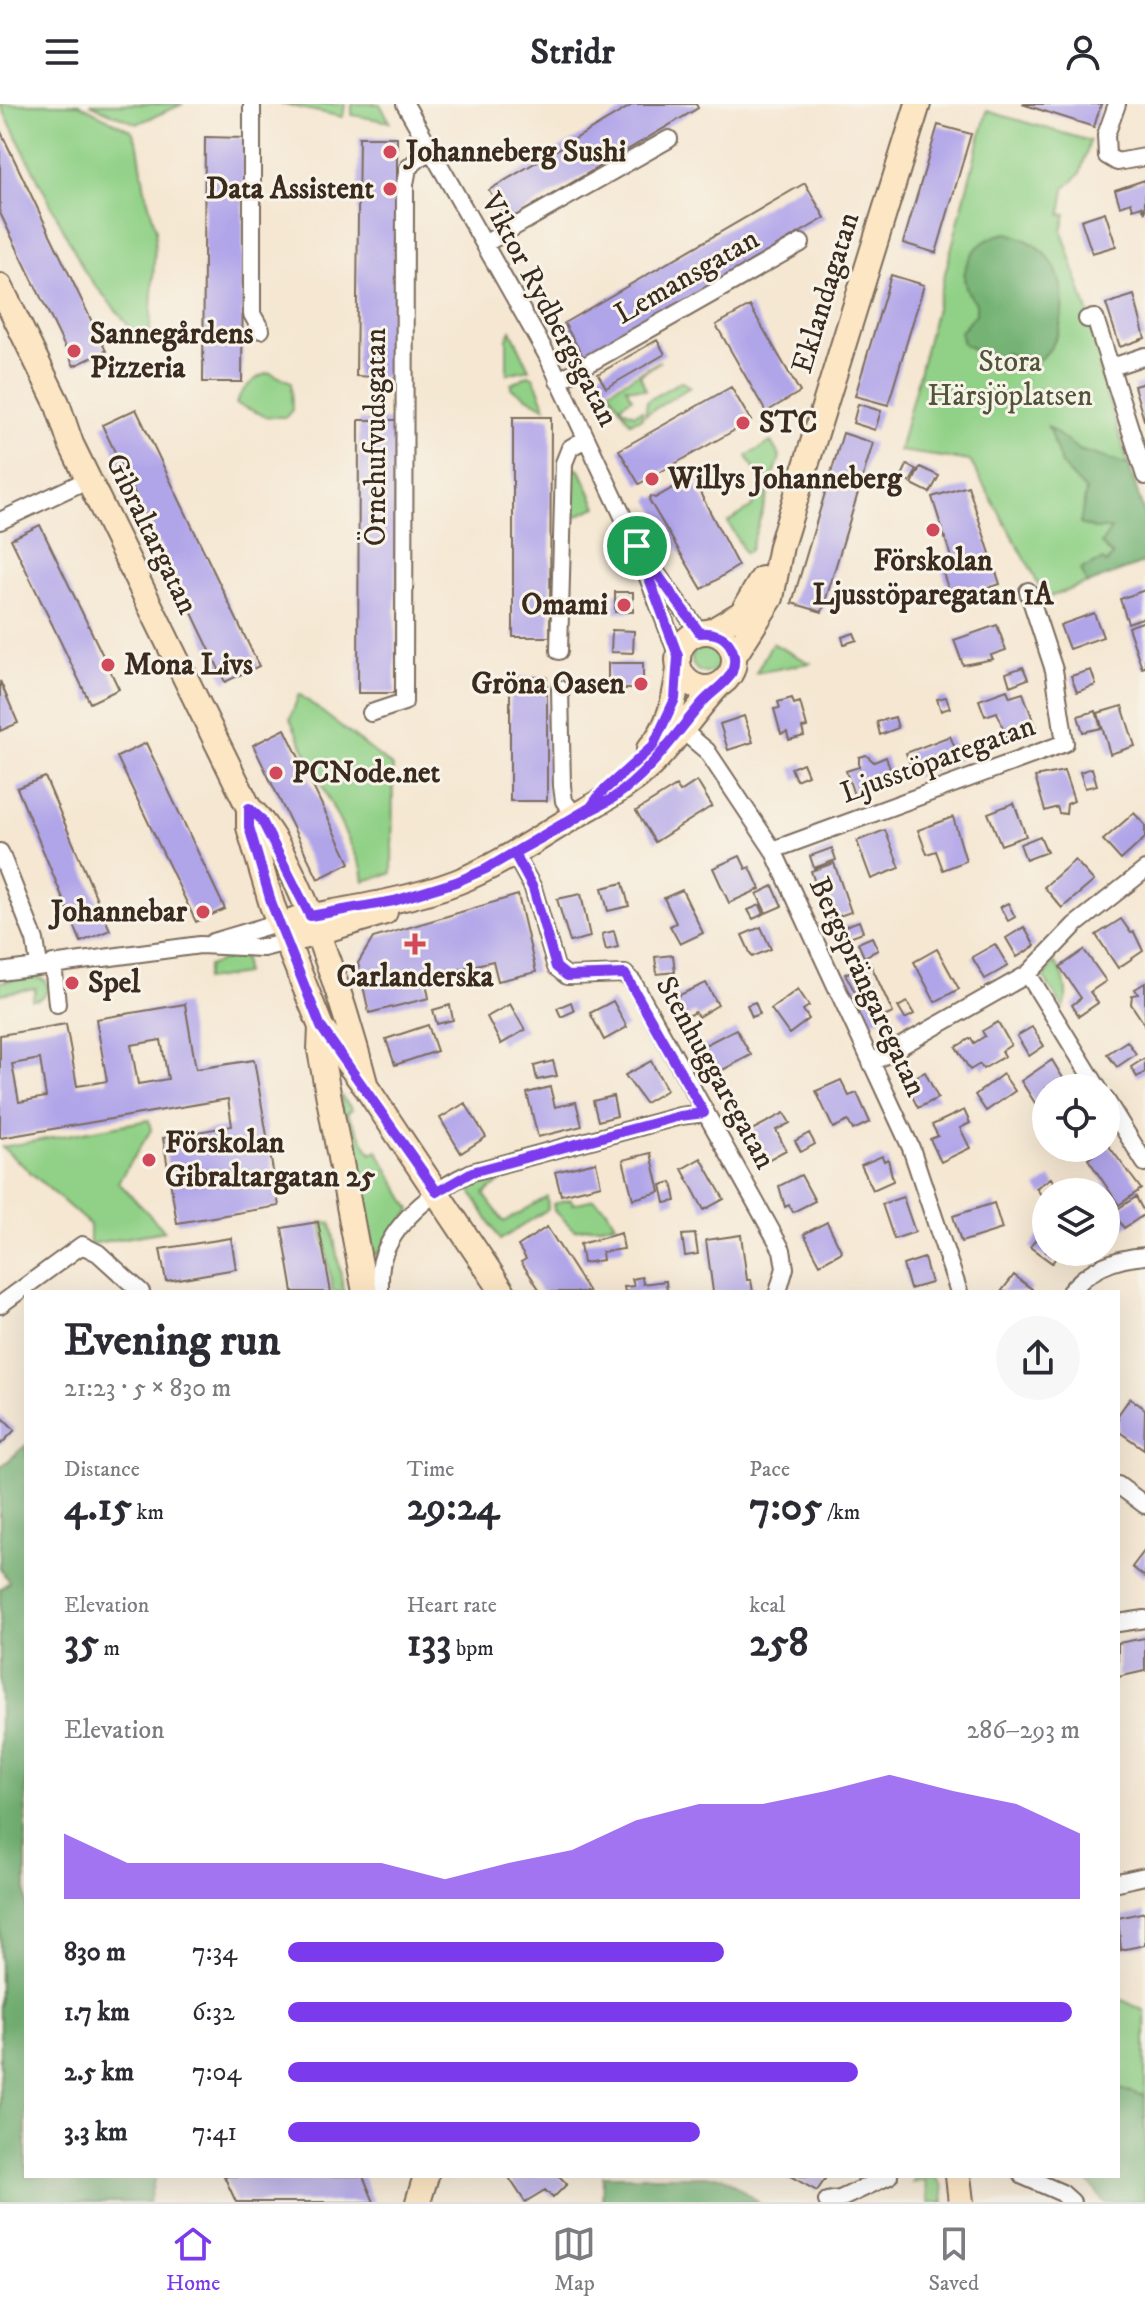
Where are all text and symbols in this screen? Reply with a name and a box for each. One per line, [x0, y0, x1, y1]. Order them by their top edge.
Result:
icon: menu [40, 30, 84, 74]
text: Stridr [530, 30, 615, 75]
icon: person [1061, 30, 1105, 74]
place label: Johanneberg Sushi [403, 134, 627, 171]
marker: Johanneberg Sushi [381, 143, 399, 161]
place label: Data Assistent [206, 171, 374, 208]
marker: Data Assistent [381, 180, 399, 198]
street label: Viktor Rydbergsgatan [471, 186, 626, 433]
street label: Eklandagatan [784, 208, 868, 378]
street label: Lemansgatan [608, 221, 766, 333]
place label: Sannegårdens Pizzeria [90, 316, 254, 387]
street label: Örnehufvudsgatan [357, 327, 395, 546]
marker: Sannegårdens Pizzeria [65, 342, 83, 360]
park label: Stora Härsjöplatsen [927, 344, 1093, 415]
place label: STC [759, 405, 817, 442]
marker: STC [734, 414, 752, 432]
street label: Gibraltargatan [96, 448, 206, 621]
place label: Willys Johanneberg [667, 461, 903, 498]
marker: Willys Johanneberg [643, 470, 661, 488]
pin [603, 512, 671, 580]
marker: Förskolan Ljusstöparegatan 1A [924, 521, 942, 539]
icon: arrive [615, 524, 659, 568]
place label: Förskolan Ljusstöparegatan 1A [813, 543, 1054, 614]
place label: Omami [521, 587, 608, 624]
marker: Omami [615, 596, 633, 614]
place label: Mona Livs [124, 647, 253, 684]
marker: Mona Livs [99, 656, 117, 674]
place label: Gröna Oasen [471, 666, 625, 703]
marker: Gröna Oasen [632, 675, 650, 693]
street label: Ljusstöparegatan [836, 708, 1041, 812]
place label: PCNode.net [292, 755, 440, 792]
marker: PCNode.net [267, 764, 285, 782]
street label: Bergsprängaregatan [800, 871, 934, 1103]
place label: Johannebar [48, 894, 188, 931]
marker: Johannebar [194, 903, 212, 921]
marker: Carlanderska [404, 933, 426, 955]
place label: Carlanderska [336, 959, 495, 996]
place label: Spel [88, 965, 141, 1002]
street label: Stenhuggaregatan [647, 970, 783, 1176]
marker: Spel [63, 974, 81, 992]
map controls [1032, 1074, 1120, 1266]
button: locate [1032, 1074, 1120, 1162]
place label: Förskolan Gibraltargatan 25 [165, 1125, 375, 1196]
marker: Förskolan Gibraltargatan 25 [140, 1151, 158, 1169]
button: layers [1032, 1178, 1120, 1266]
text: Evening run [64, 1314, 281, 1369]
button: share [996, 1316, 1080, 1400]
text: 21:23 · 5 × 830 m [64, 1372, 231, 1405]
text: Distance [64, 1456, 140, 1483]
text: Time [407, 1456, 454, 1483]
text: Pace [749, 1456, 790, 1483]
text: 4.15 [64, 1483, 132, 1533]
text: 29:24 [407, 1483, 499, 1533]
text: 7:05 [749, 1483, 822, 1533]
text: km [132, 1499, 164, 1526]
text: /km [822, 1499, 860, 1526]
text: Elevation [64, 1592, 149, 1619]
text: Heart rate [407, 1592, 497, 1619]
text: kcal [749, 1592, 785, 1619]
text: 35 [64, 1619, 99, 1669]
text: 133 [407, 1619, 451, 1669]
text: 258 [749, 1619, 809, 1669]
text: m [99, 1635, 120, 1662]
text: bpm [451, 1635, 494, 1662]
text: Elevation [64, 1714, 165, 1747]
text: 286–293 m [966, 1714, 1080, 1747]
text: 830 m [64, 1936, 126, 1969]
text: 7:34 [192, 1936, 237, 1969]
text: 1.7 km [64, 1996, 130, 2029]
text: 6:32 [192, 1996, 235, 2029]
text: 2.5 km [64, 2056, 134, 2089]
text: 7:04 [192, 2056, 241, 2089]
text: 3.3 km [64, 2116, 128, 2149]
text: 7:41 [192, 2116, 237, 2149]
tab: Home [166, 2222, 220, 2297]
tab: Map [552, 2222, 596, 2297]
tab: Saved [928, 2222, 979, 2297]

